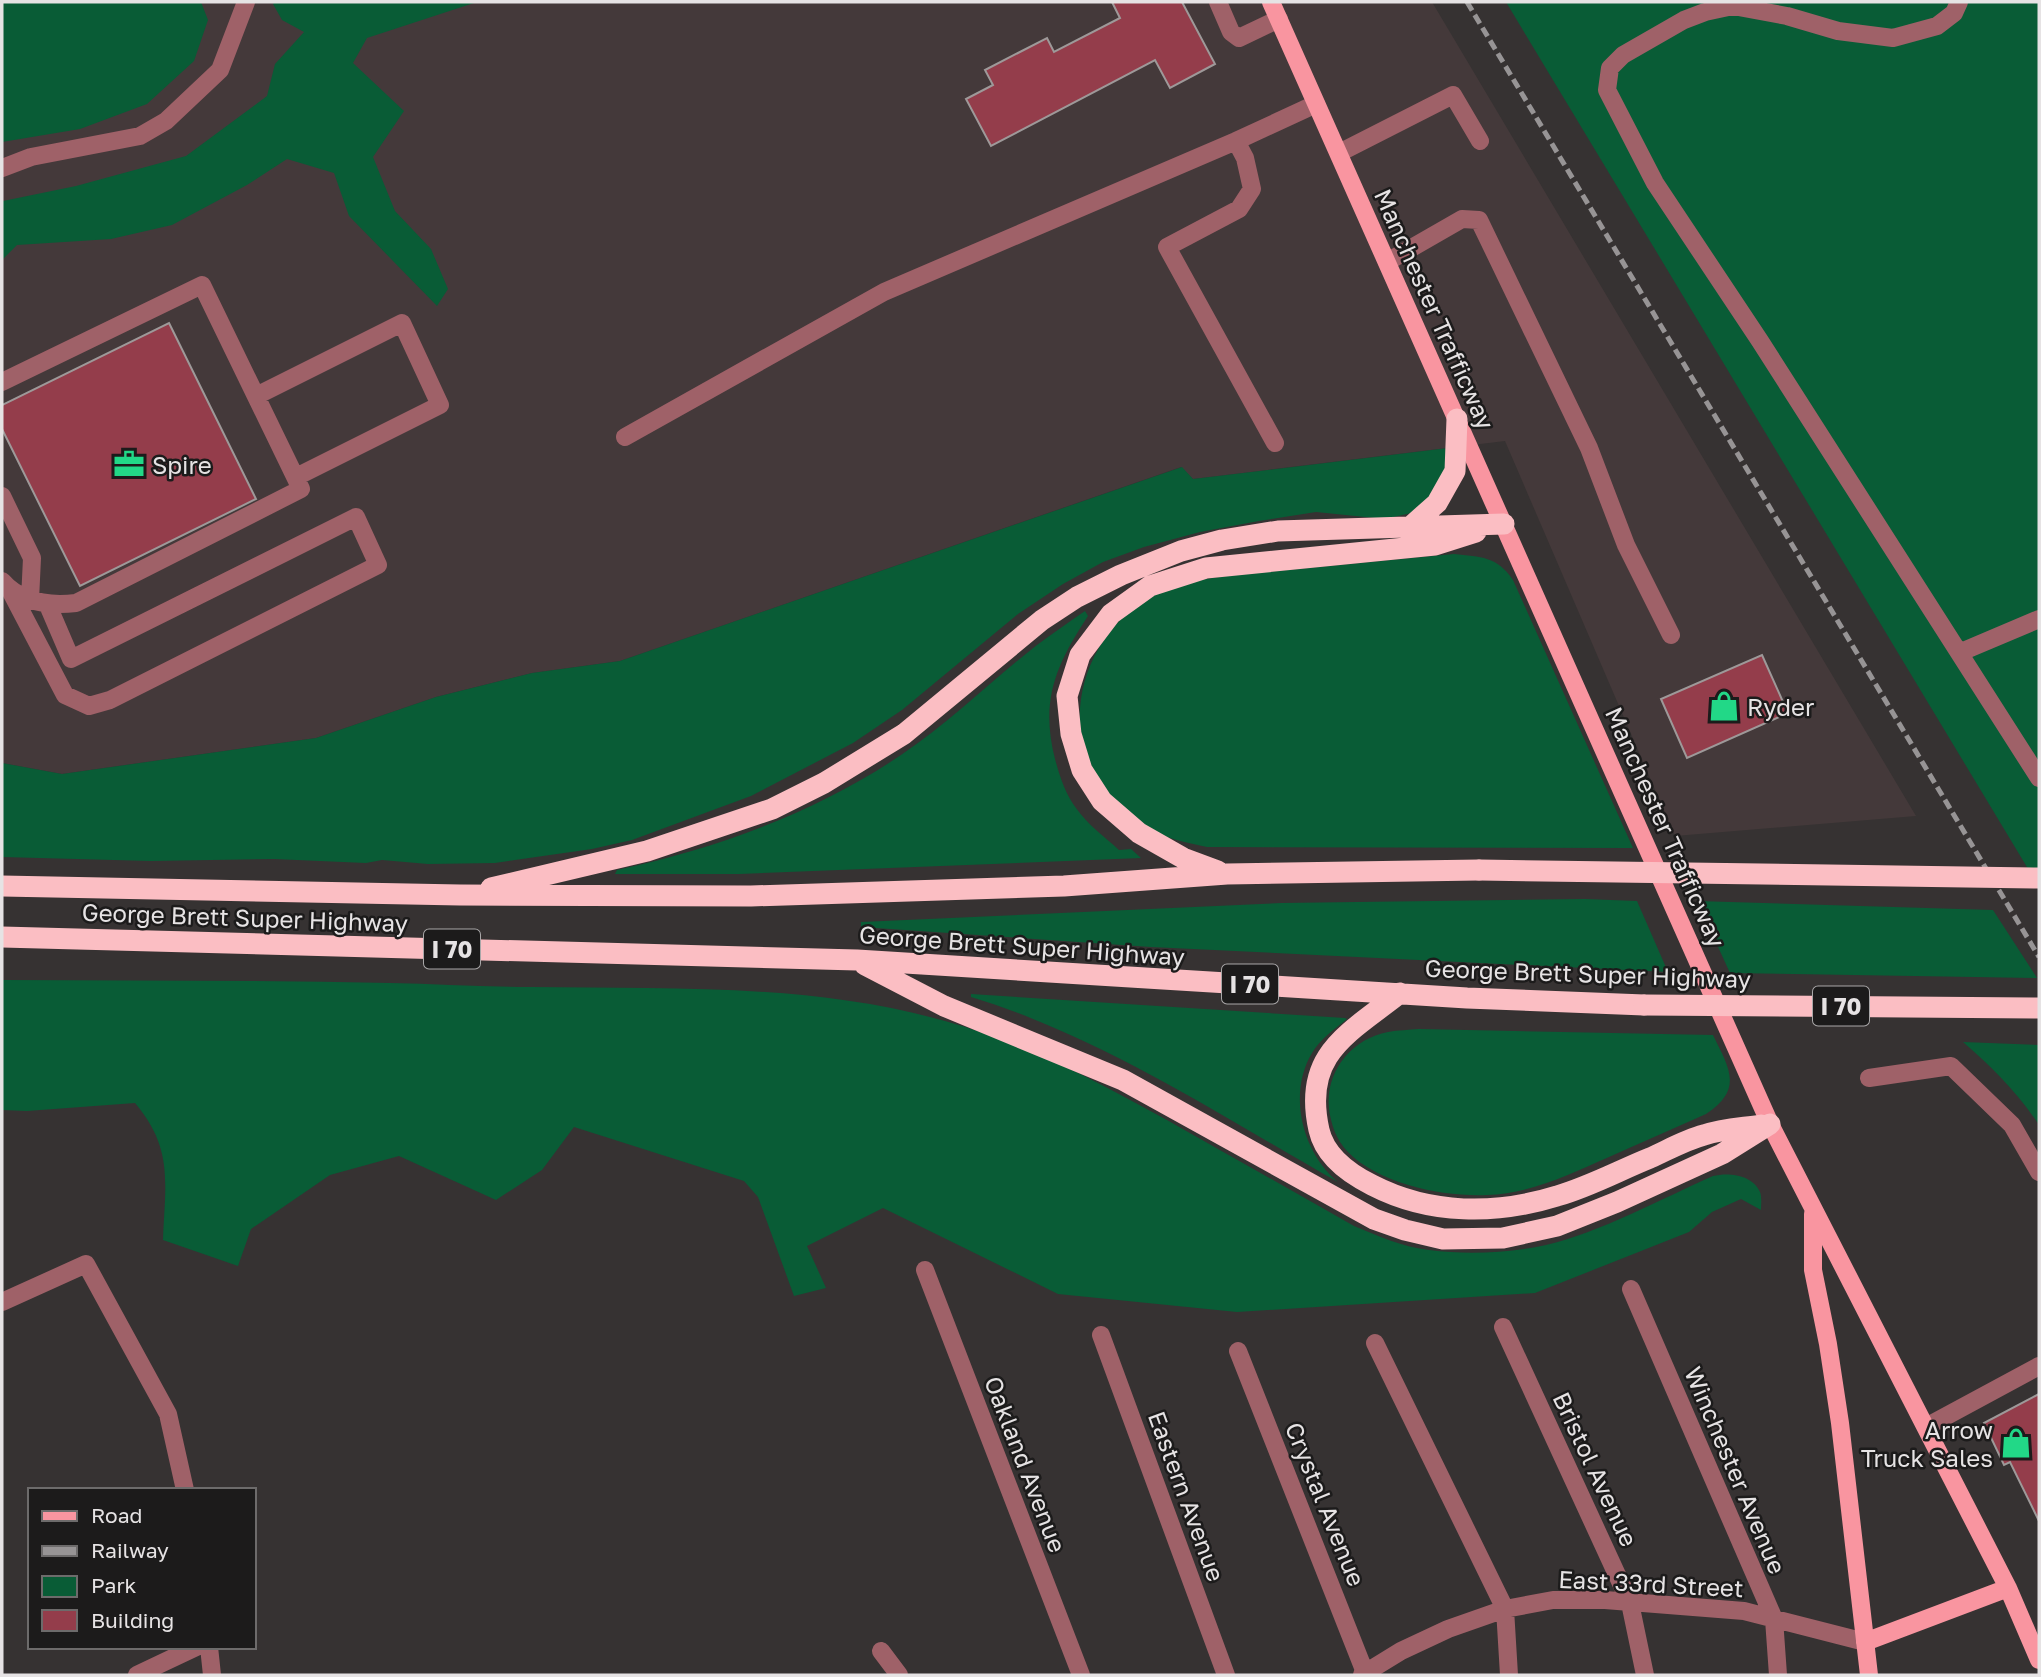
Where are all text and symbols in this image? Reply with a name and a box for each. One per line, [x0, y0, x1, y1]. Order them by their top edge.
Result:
street label: Manchester Trafficway [1369, 184, 1501, 434]
office icon: Spire [112, 447, 146, 481]
place label: Spire [152, 450, 212, 479]
shop icon: Ryder [1707, 689, 1741, 723]
place label: Ryder [1747, 692, 1814, 721]
street label: Manchester Trafficway [1600, 702, 1732, 952]
street label: George Brett Super Highway [81, 897, 409, 937]
street label: George Brett Super Highway [858, 919, 1186, 971]
road number: I 70 [424, 930, 480, 968]
street label: George Brett Super Highway [1424, 953, 1752, 993]
road number: I 70 [1222, 965, 1278, 1004]
road number: I 70 [1813, 987, 1869, 1026]
street label: Winchester Avenue [1679, 1362, 1793, 1578]
street label: Oakland Avenue [979, 1372, 1073, 1556]
street label: Bristol Avenue [1548, 1387, 1644, 1551]
street label: Eastern Avenue [1143, 1407, 1231, 1585]
place label: Arrow Truck Sales [1861, 1415, 1993, 1472]
street label: Crystal Avenue [1280, 1418, 1372, 1590]
shop icon: Arrow Truck Sales [1999, 1426, 2033, 1460]
legend [28, 1488, 256, 1649]
text: Road [91, 1502, 142, 1528]
text: Railway [91, 1537, 169, 1563]
street label: East 33rd Street [1558, 1564, 1744, 1602]
text: Park [91, 1572, 137, 1598]
text: Building [91, 1607, 174, 1633]

